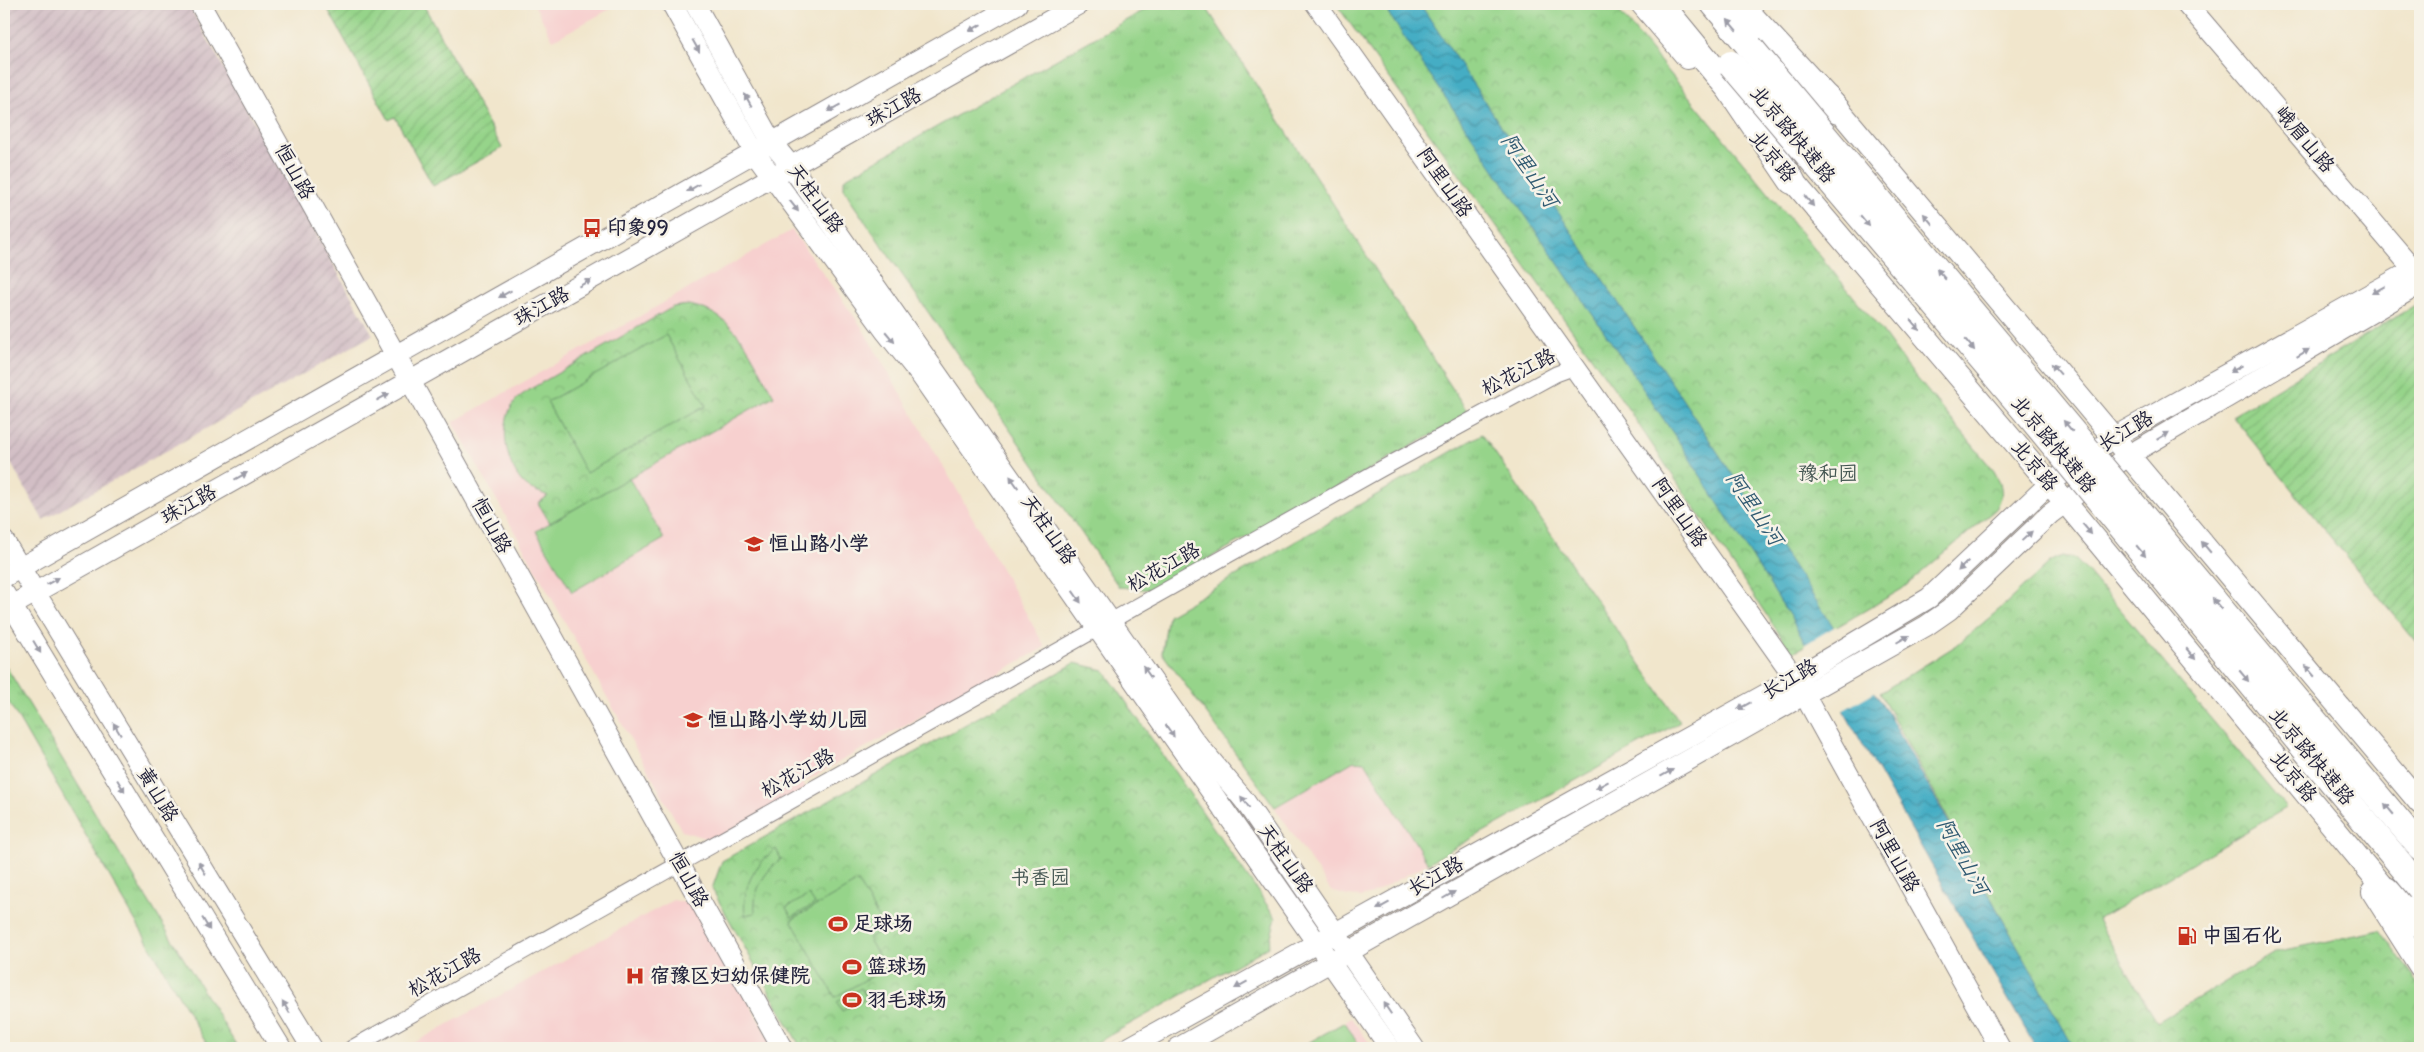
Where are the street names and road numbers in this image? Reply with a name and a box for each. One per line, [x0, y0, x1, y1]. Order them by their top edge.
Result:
street label: 珠江路 [861, 81, 928, 134]
street label: 北京路快速路 [1744, 81, 1840, 189]
street label: 峨眉山路 [2268, 101, 2341, 180]
street label: 北京路 [1744, 126, 1800, 188]
street label: 恒山路 [268, 139, 321, 206]
street label: 阿里山路 [1410, 142, 1479, 224]
street label: 天柱山路 [781, 159, 850, 240]
street label: 珠江路 [509, 280, 576, 333]
street label: 松花江路 [1477, 342, 1562, 403]
street label: 北京路快速路 [2005, 391, 2101, 499]
street label: 长江路 [2093, 404, 2160, 459]
street label: 北京路 [2006, 435, 2062, 497]
street label: 阿里山路 [1645, 472, 1714, 554]
street label: 珠江路 [156, 478, 223, 531]
street label: 天柱山路 [1014, 489, 1083, 571]
street label: 恒山路 [465, 493, 518, 560]
street label: 松花江路 [1122, 536, 1206, 599]
street label: 长江路 [1757, 653, 1824, 707]
street label: 北京路快速路 [2263, 703, 2359, 811]
street label: 松花江路 [756, 742, 840, 805]
street label: 北京路 [2265, 746, 2321, 808]
street label: 黄山路 [130, 762, 185, 829]
street label: 阿里山路 [1863, 814, 1926, 898]
street label: 天柱山路 [1251, 818, 1320, 900]
street label: 恒山路 [662, 847, 715, 914]
street label: 长江路 [1403, 850, 1470, 903]
street label: 松花江路 [403, 941, 487, 1004]

